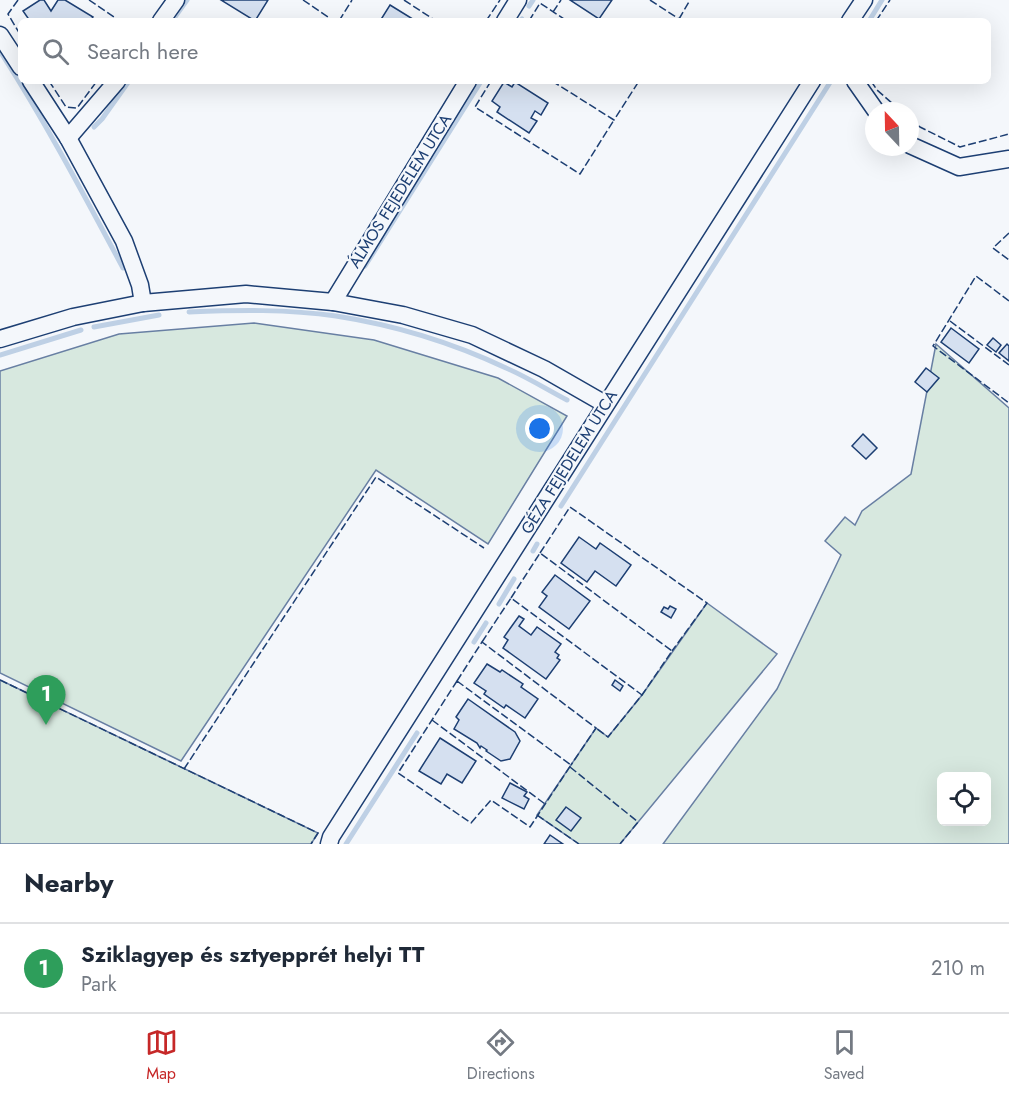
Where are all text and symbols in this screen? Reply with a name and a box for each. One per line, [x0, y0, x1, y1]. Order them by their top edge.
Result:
search box [18, 18, 991, 84]
icon: search [39, 35, 72, 68]
text: Search here [87, 35, 198, 67]
north arrow [865, 102, 919, 156]
street label: ÁLMOS FEJEDELEM UTCA [343, 109, 457, 272]
street label: GÉZA FEJEDELEM UTCA [515, 385, 623, 539]
your location [525, 414, 554, 443]
pin: 1 [26, 676, 66, 725]
map controls [937, 772, 991, 826]
button: locate [937, 772, 991, 826]
text: Nearby [24, 864, 113, 902]
text: Sziklagyep és sztyepprét helyi TT [81, 938, 424, 970]
text: 1 [38, 954, 49, 983]
text: 210 m [931, 954, 985, 983]
text: Park [81, 970, 117, 999]
tab: Map [145, 1026, 178, 1085]
tab: Directions [467, 1026, 535, 1085]
tab: Saved [824, 1026, 864, 1085]

